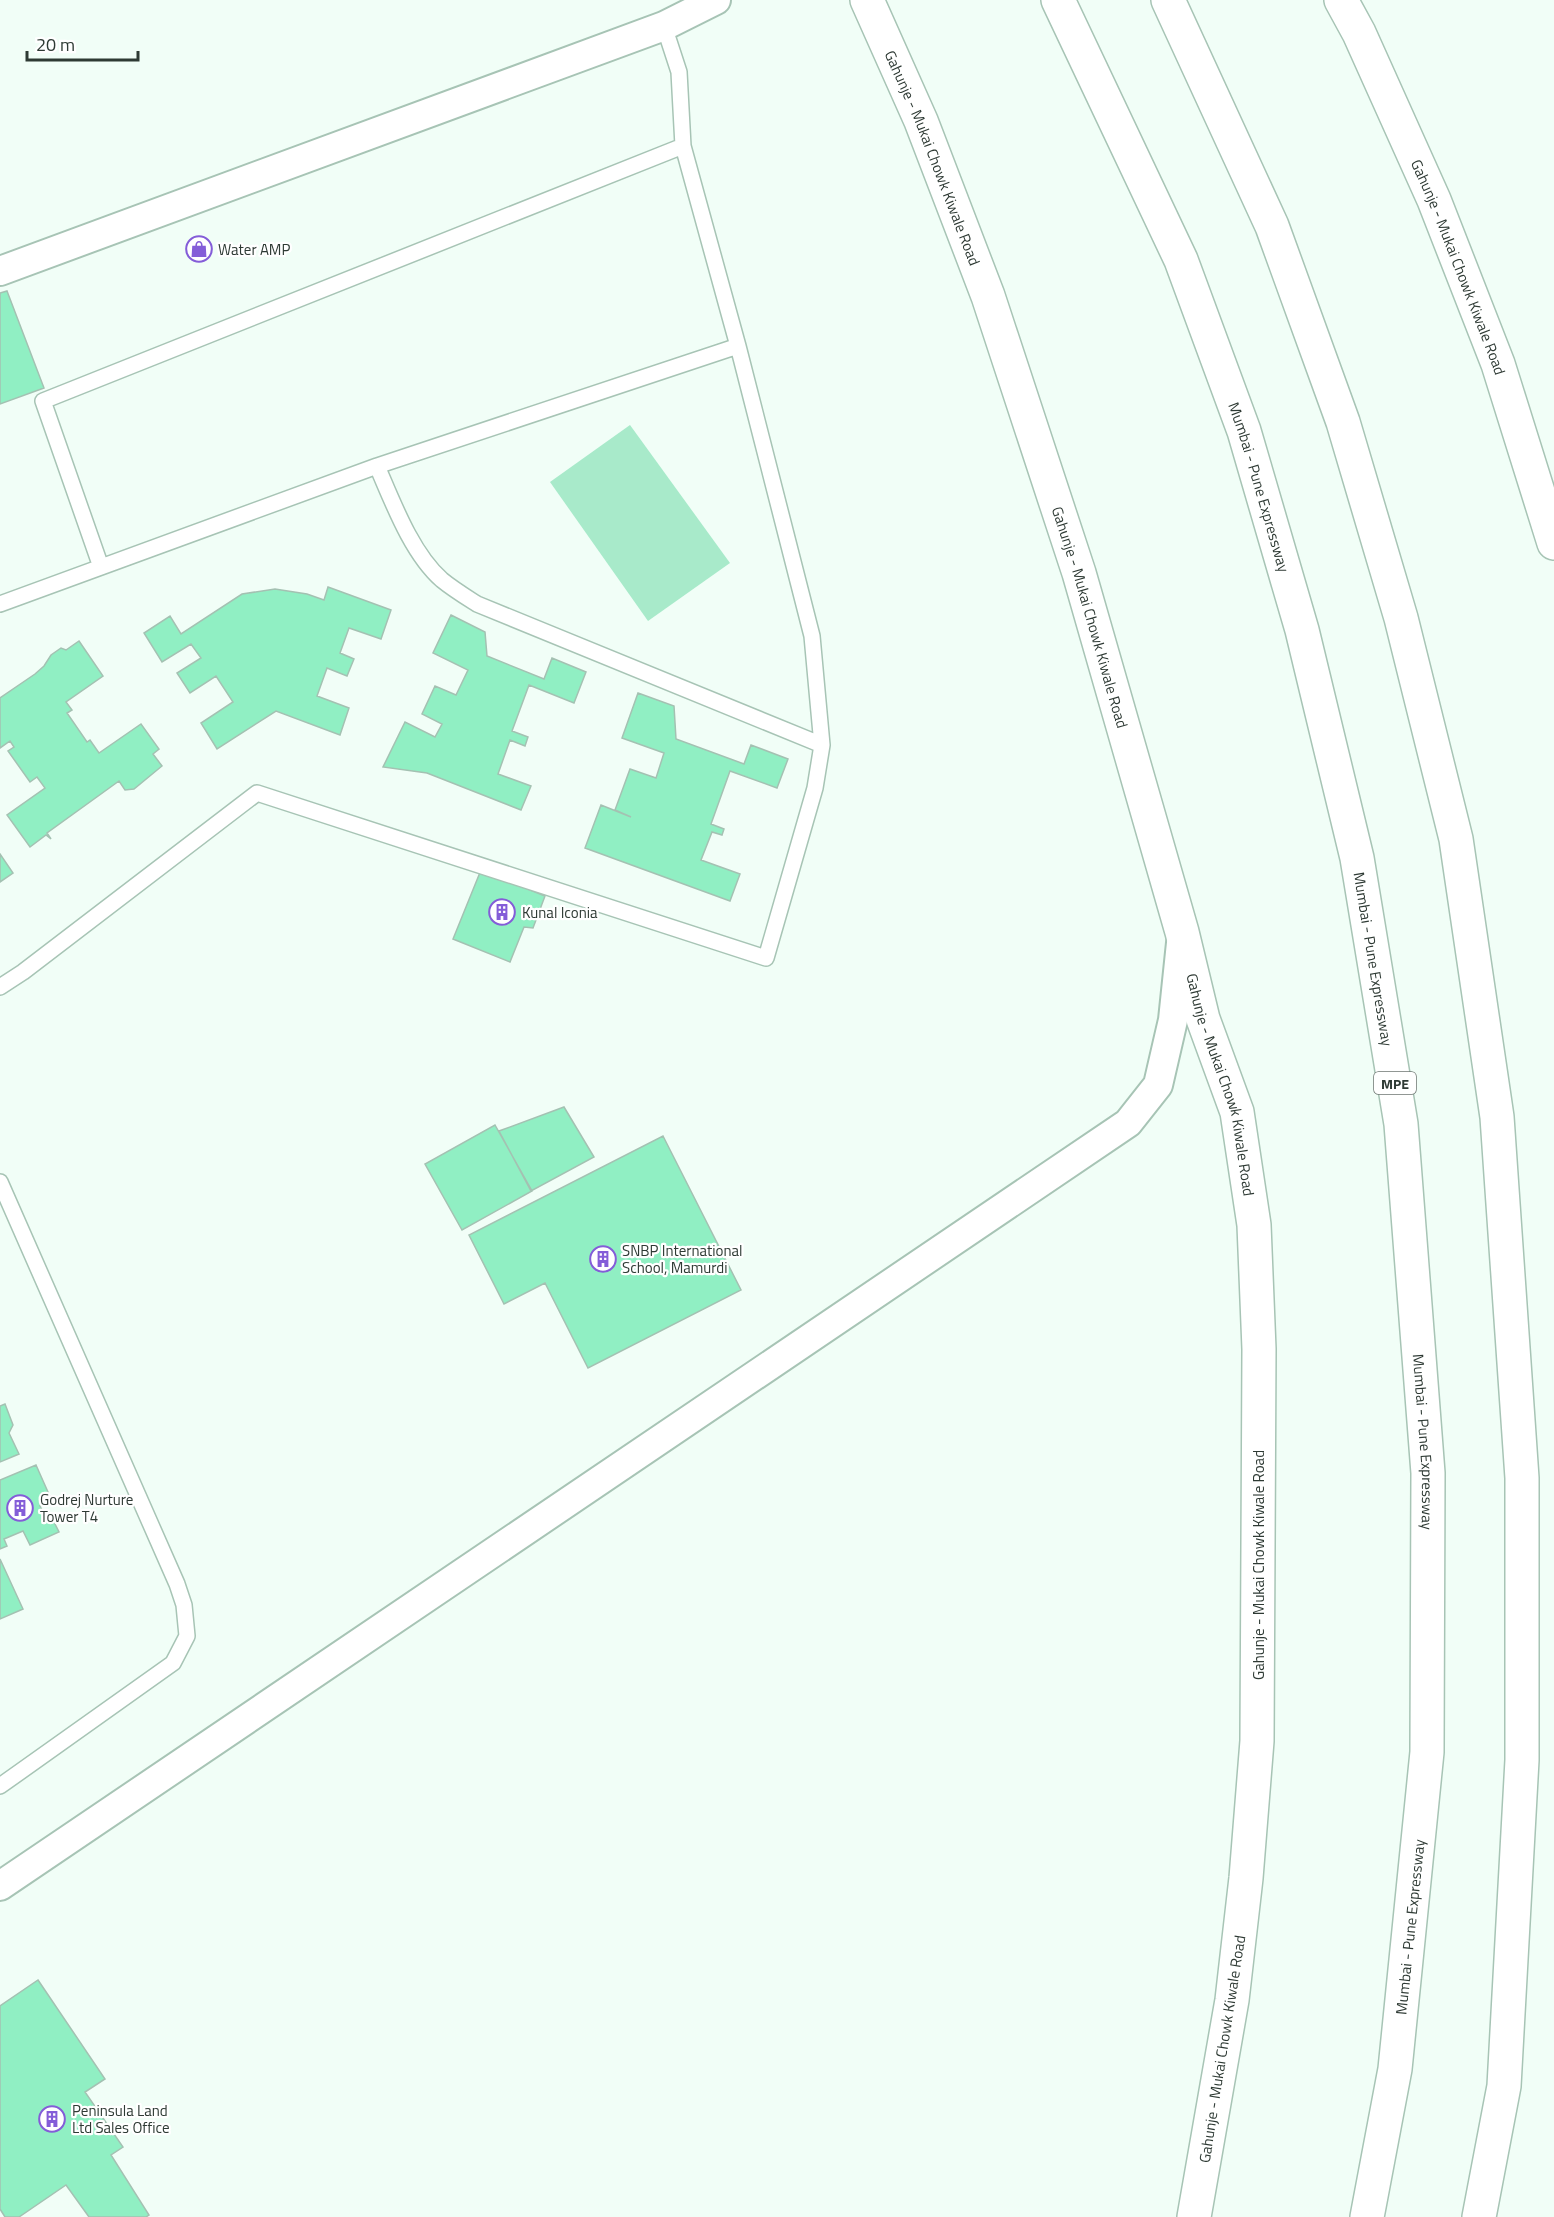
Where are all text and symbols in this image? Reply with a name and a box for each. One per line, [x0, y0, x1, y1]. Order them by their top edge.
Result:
scale bar [27, 24, 138, 62]
text: 20 m [36, 31, 75, 58]
street label: Gahunje - Mukai Chowk Kiwale Road [879, 46, 987, 269]
street label: Gahunje - Mukai Chowk Kiwale Road [1406, 155, 1512, 377]
shop icon: Water AMP [184, 234, 214, 264]
place label: Water AMP [218, 238, 290, 261]
street label: Mumbai - Pune Expressway [1223, 399, 1296, 575]
street label: Gahunje - Mukai Chowk Kiwale Road [1046, 503, 1134, 731]
street label: Mumbai - Pune Expressway [1348, 870, 1399, 1048]
building icon: Kunal Iconia [487, 897, 517, 927]
place label: Kunal Iconia [522, 901, 598, 924]
street label: Gahunje - Mukai Chowk Kiwale Road [1181, 971, 1261, 1197]
road number: MPE [1374, 1072, 1416, 1094]
place label: SNBP International School, Mamurdi [622, 1239, 743, 1279]
building icon: SNBP International School, Mamurdi [588, 1244, 618, 1274]
street label: Mumbai - Pune Expressway [1407, 1353, 1440, 1530]
street label: Gahunje - Mukai Chowk Kiwale Road [1247, 1450, 1270, 1680]
place label: Godrej Nurture Tower T4 [40, 1488, 133, 1528]
building icon: Godrej Nurture Tower T4 [5, 1493, 35, 1523]
street label: Mumbai - Pune Expressway [1389, 1838, 1431, 2016]
street label: Gahunje - Mukai Chowk Kiwale Road [1193, 1934, 1251, 2164]
place label: Peninsula Land Ltd Sales Office [72, 2099, 170, 2139]
building icon: Peninsula Land Ltd Sales Office [37, 2104, 67, 2134]

